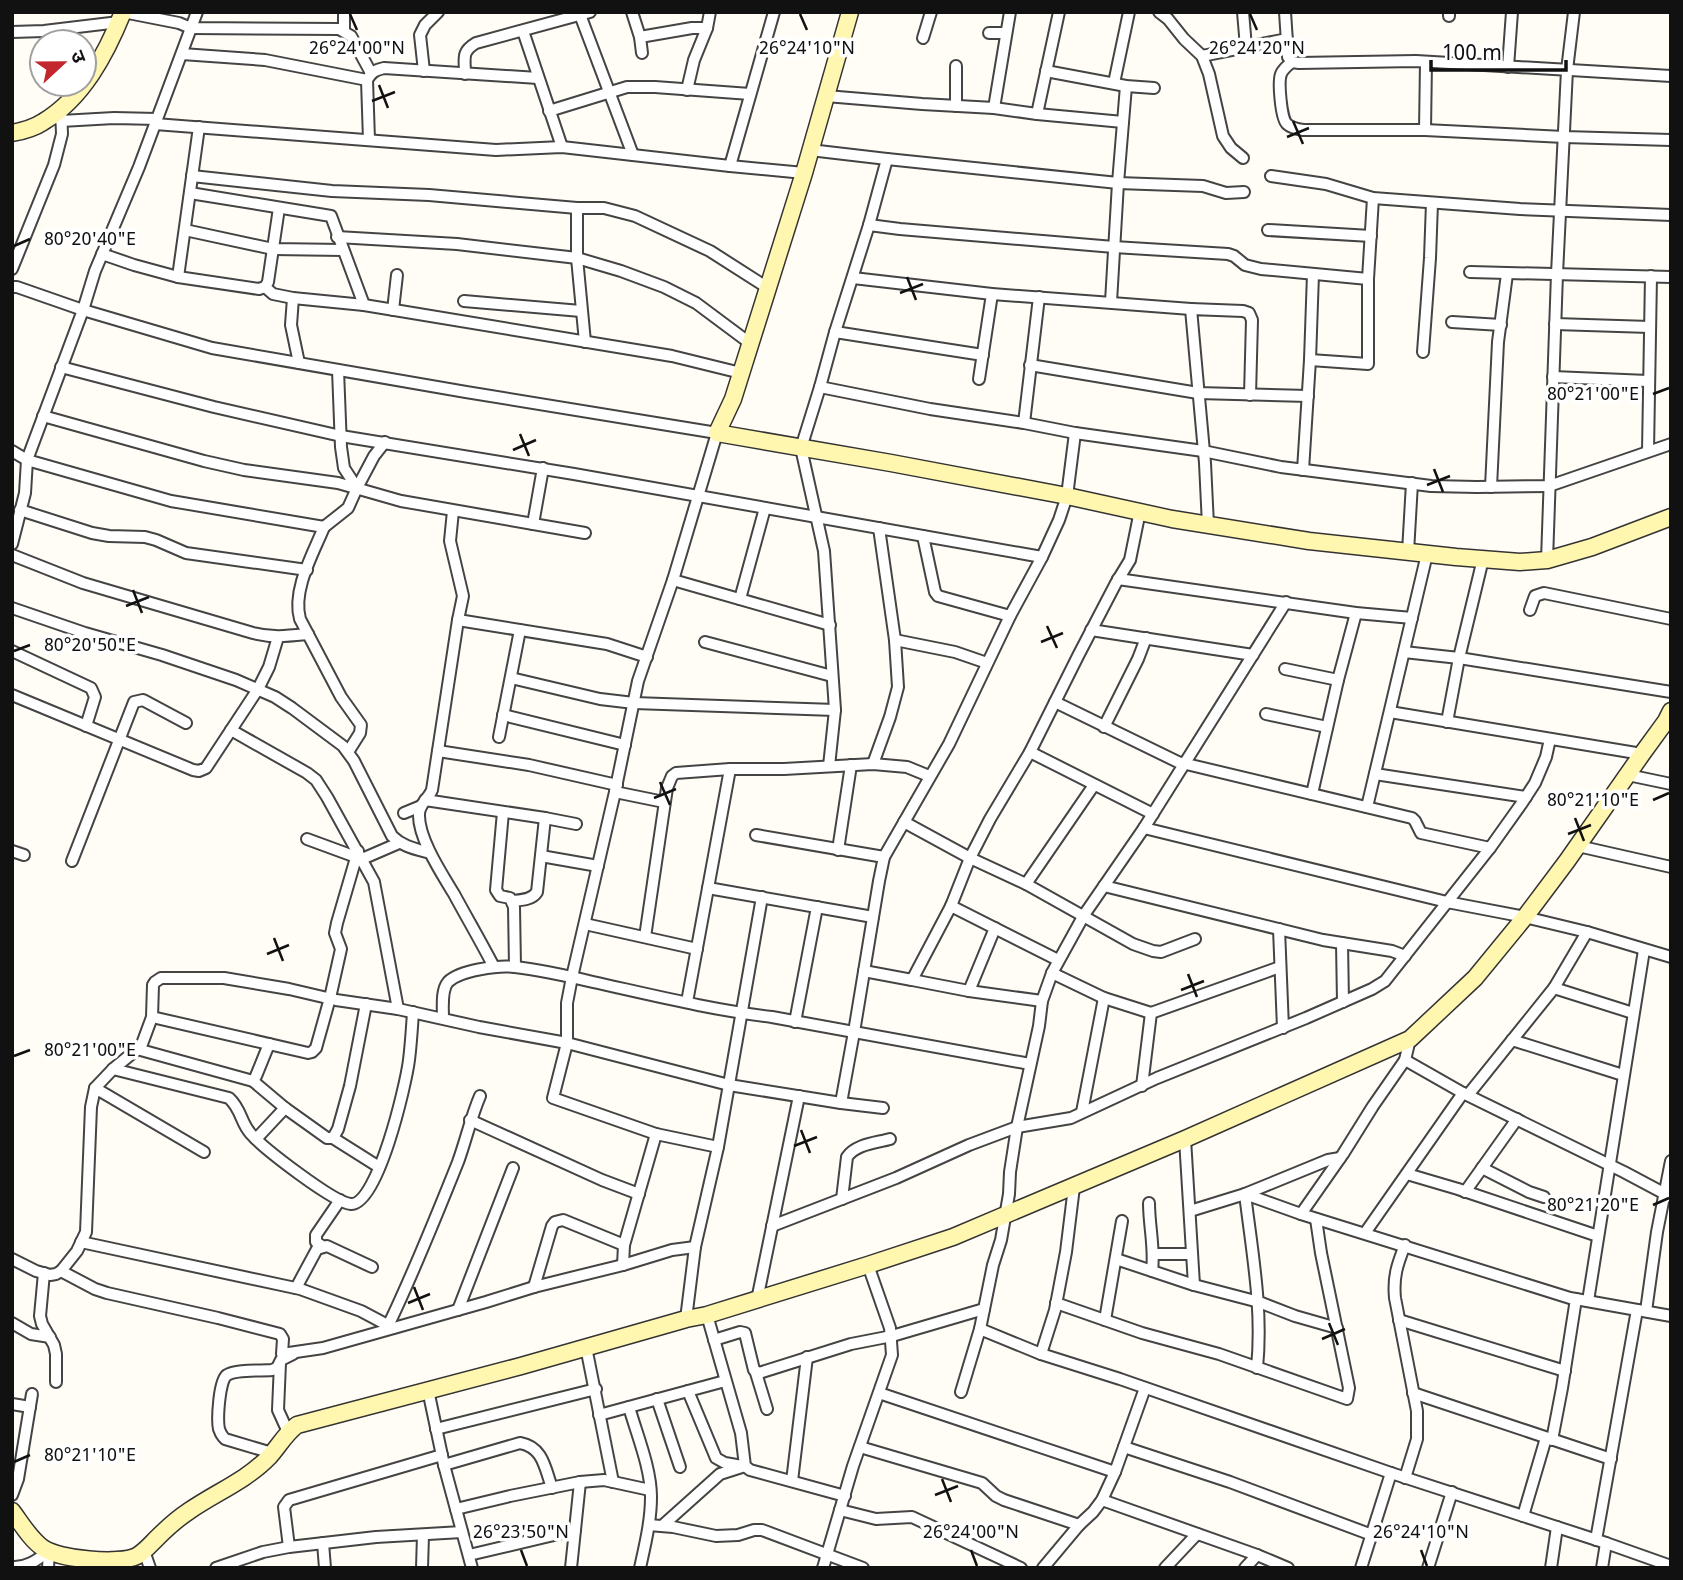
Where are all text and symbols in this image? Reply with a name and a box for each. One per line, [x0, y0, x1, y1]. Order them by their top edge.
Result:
north arrow [28, 28, 98, 98]
scale bar [1431, 28, 1566, 72]
text: 26°24'00"N [309, 38, 405, 61]
text: 26°24'10"N [759, 38, 855, 61]
text: 26°24'20"N [1209, 38, 1305, 61]
text: 100 m [1442, 41, 1502, 69]
text: उ [63, 48, 90, 68]
text: 80°20'40"E [44, 229, 136, 252]
text: 80°21'00"E [1547, 384, 1639, 407]
text: 80°20'50"E [44, 635, 136, 658]
text: 80°21'10"E [1547, 790, 1639, 813]
text: 80°21'00"E [44, 1040, 136, 1063]
text: 80°21'20"E [1547, 1195, 1639, 1218]
text: 80°21'10"E [44, 1445, 136, 1468]
text: 26°23'50"N [473, 1522, 569, 1545]
text: 26°24'00"N [923, 1522, 1019, 1545]
text: 26°24'10"N [1373, 1522, 1469, 1545]

